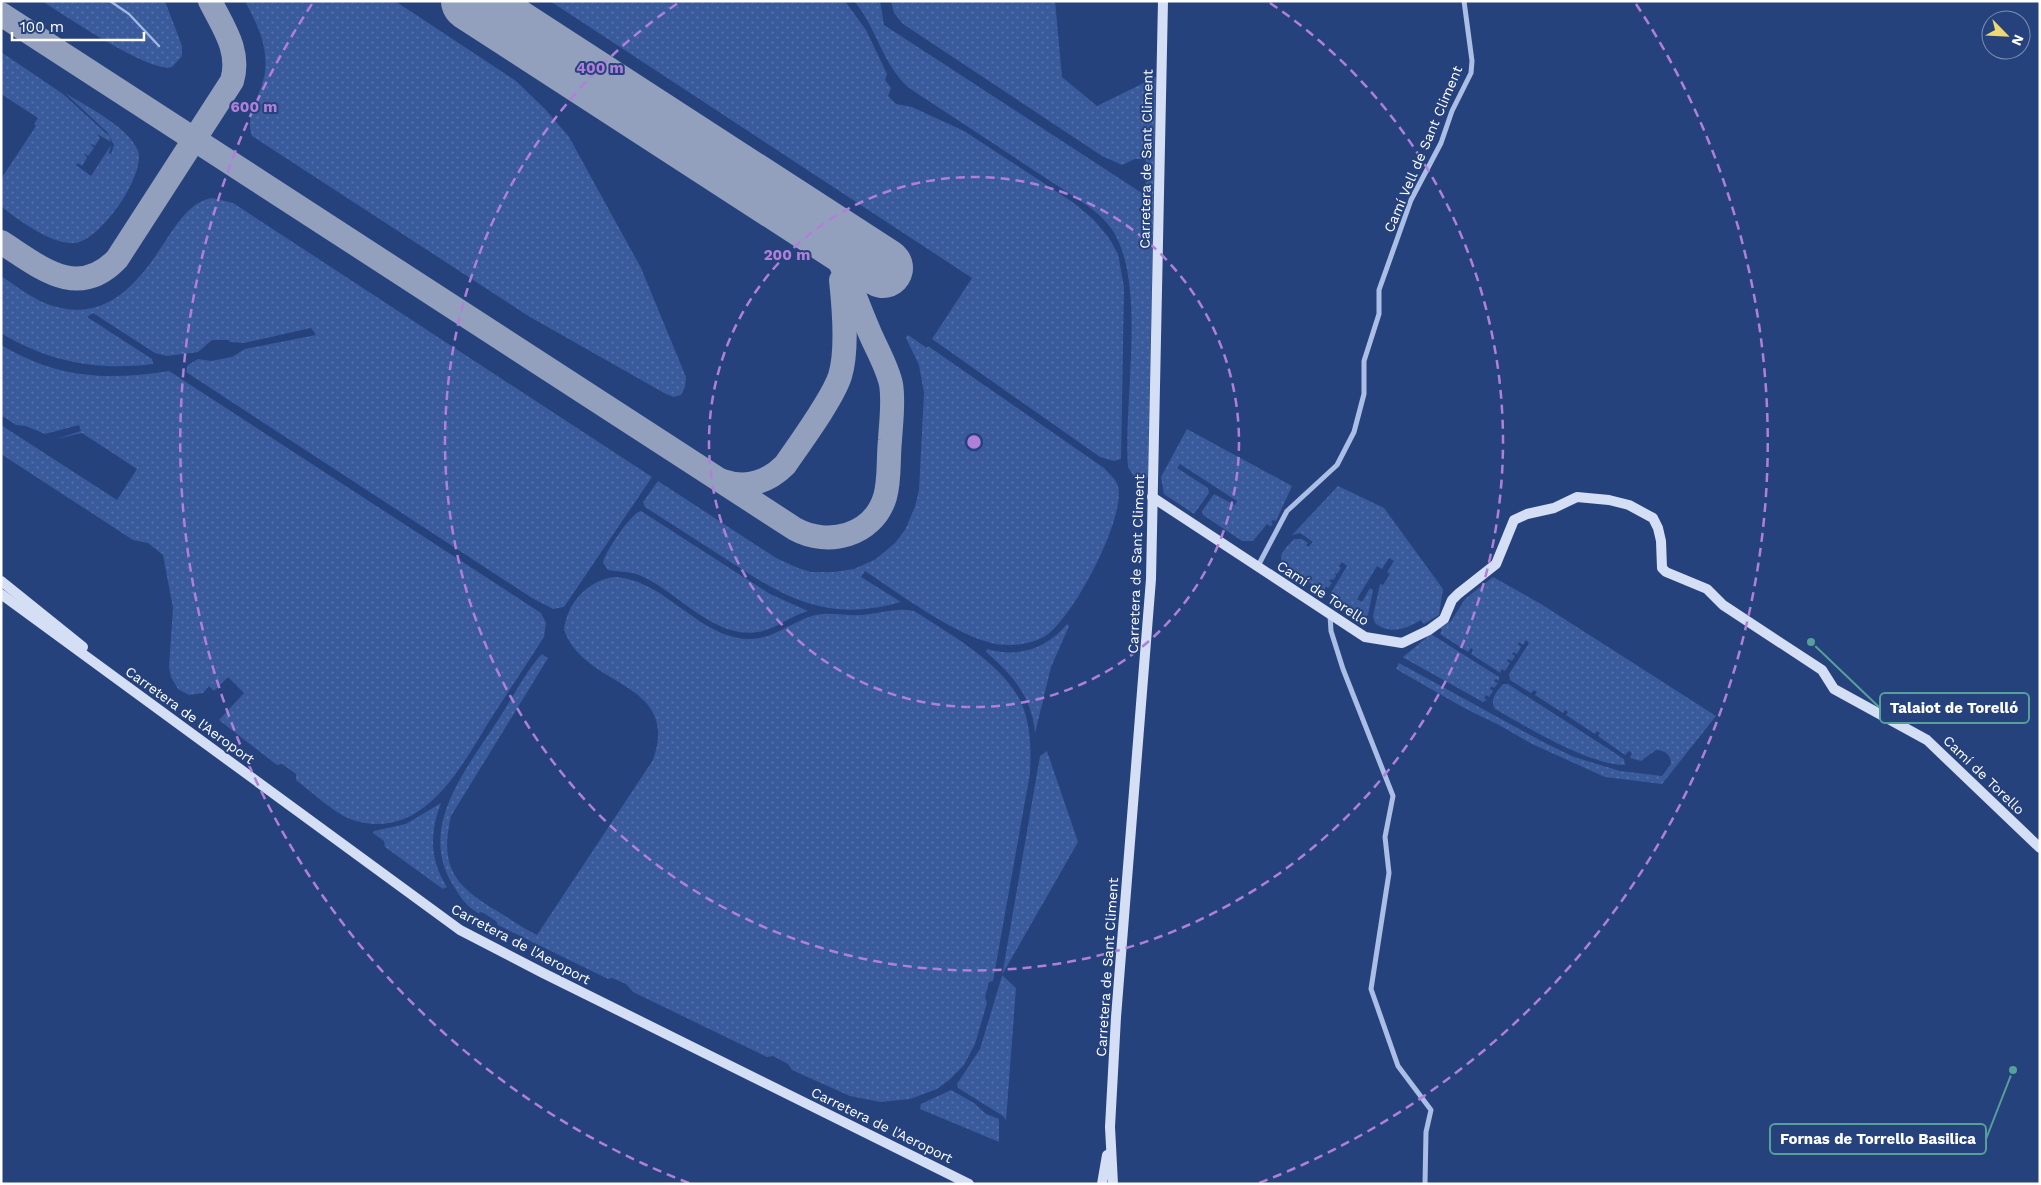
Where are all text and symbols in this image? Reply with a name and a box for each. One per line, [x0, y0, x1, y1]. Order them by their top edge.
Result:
scale bar [12, 10, 145, 42]
north arrow [1981, 10, 2031, 60]
text: 100 m [20, 18, 64, 36]
text: N [2008, 32, 2027, 48]
text: 400 m [576, 59, 624, 77]
street label: Camí Vell de Sant Climent [1381, 63, 1465, 235]
street label: Carretera de Sant Climent [1136, 69, 1156, 249]
text: 600 m [231, 98, 277, 116]
text: 200 m [764, 246, 810, 264]
centre of rings [965, 433, 983, 451]
street label: Carretera de Sant Climent [1125, 474, 1147, 654]
street label: Camí de Torello [1274, 557, 1372, 629]
street label: Carretera de l'Aeroport [122, 663, 258, 767]
callout: Talaiot de Torelló [1880, 693, 2029, 723]
text: Talaiot de Torelló [1890, 699, 2018, 717]
street label: Camí de Torello [1940, 732, 2028, 818]
street label: Carretera de Sant Climent [1093, 877, 1121, 1057]
street label: Carretera de l'Aeroport [449, 900, 593, 988]
street label: Carretera de l'Aeroport [809, 1084, 955, 1166]
callout: Fornas de Torrello Basilica [1770, 1124, 1986, 1154]
text: Fornas de Torrello Basilica [1780, 1130, 1976, 1148]

